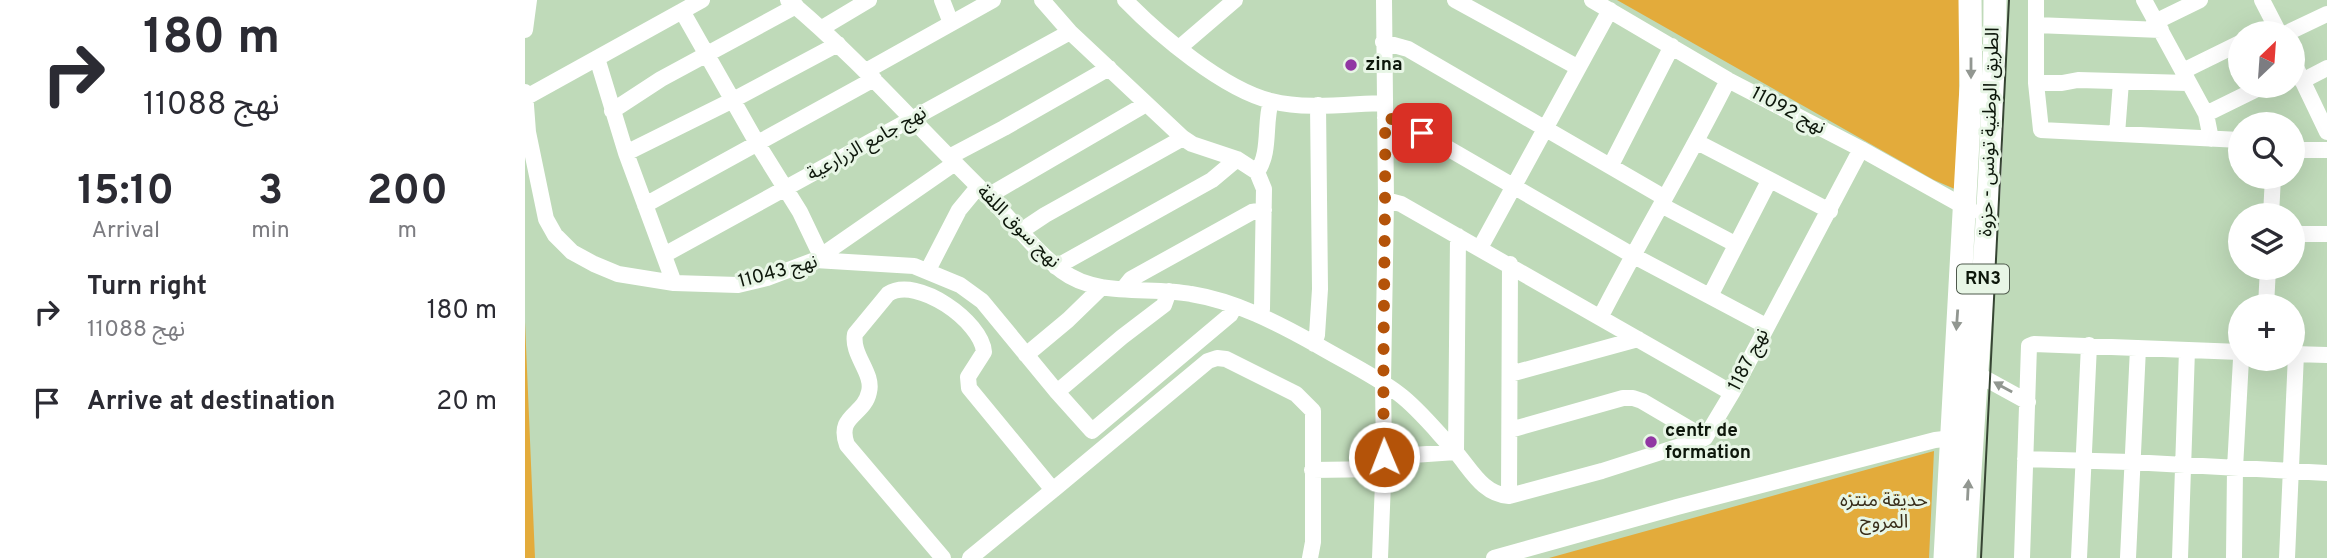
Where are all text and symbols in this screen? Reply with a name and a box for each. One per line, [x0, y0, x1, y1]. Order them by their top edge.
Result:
text: 180 m [143, 9, 280, 71]
north arrow [2228, 21, 2305, 98]
map controls [2228, 21, 2305, 371]
street label: الطريق الوطنية تونس - حزوة [1974, 27, 2006, 237]
icon: right [28, 28, 119, 119]
place label: zina [1365, 53, 1403, 77]
marker: zina [1343, 57, 1359, 73]
one-way arrow [1965, 57, 1976, 79]
street label: نهج 11092 [1746, 81, 1829, 141]
text: نهج 11088 [143, 86, 280, 126]
street label: نهج جامع الزرارعية [803, 101, 932, 188]
pin [1392, 103, 1452, 163]
button: search [2228, 112, 2305, 189]
icon: arrive [1403, 114, 1441, 152]
text: 15:10 [77, 166, 174, 219]
text: 3 [258, 166, 283, 219]
text: 200 [367, 166, 448, 219]
street label: نهج سوق اللفة [970, 180, 1065, 275]
button: layers [2228, 203, 2305, 280]
text: Arrival [91, 217, 160, 246]
text: min [251, 217, 290, 246]
text: m [398, 217, 417, 246]
street label: نهج 11043 [736, 250, 821, 295]
road number: RN3 [1957, 264, 2009, 293]
text: Turn right [87, 271, 207, 304]
icon: right [28, 293, 66, 331]
button: + [2228, 294, 2305, 371]
text: 180 m [427, 295, 497, 328]
one-way arrow [1951, 309, 1962, 331]
text: نهج 11088 [87, 316, 185, 345]
street label: نهج 1187 [1723, 325, 1776, 396]
one-way arrow [1993, 381, 2012, 393]
icon: arrive [28, 384, 66, 422]
text: Arrive at destination [87, 386, 335, 419]
text: 20 m [436, 386, 497, 419]
place label: centr de formation [1665, 419, 1751, 465]
position arrow [1347, 420, 1421, 494]
marker: centr de formation [1643, 434, 1659, 450]
one-way arrow [1963, 479, 1974, 501]
park label: حديقة منتزه المروج [1840, 489, 1928, 535]

